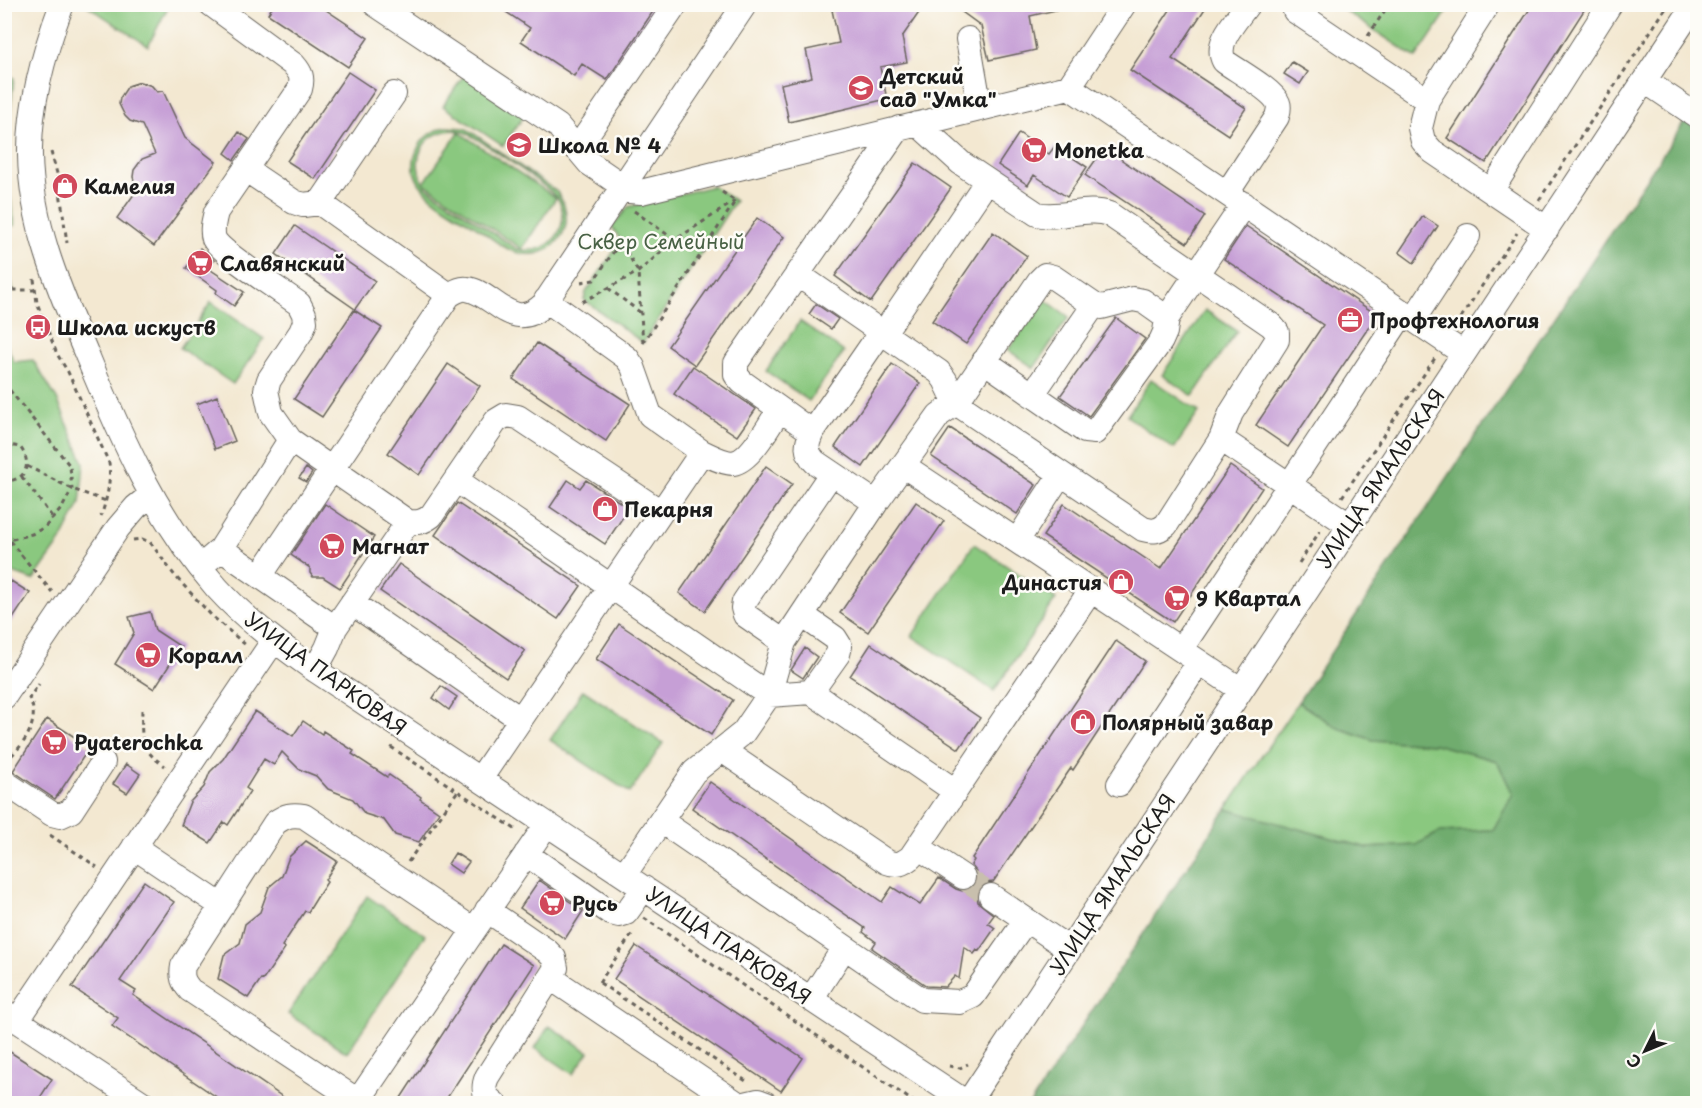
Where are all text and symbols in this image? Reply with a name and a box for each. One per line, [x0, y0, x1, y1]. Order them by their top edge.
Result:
place label: Детский сад "Умка" [879, 61, 997, 114]
school or university icon: Детский сад "Умка" [846, 73, 876, 103]
school or university icon: Школа № 4 [504, 130, 534, 160]
place label: Школа № 4 [538, 130, 661, 160]
supermarket icon: Monetka [1019, 135, 1049, 165]
place label: Monetka [1054, 135, 1145, 165]
shop icon: Камелия [50, 171, 80, 201]
place label: Камелия [84, 171, 175, 201]
park label: Сквер Семейный [577, 226, 745, 256]
supermarket icon: Славянский [185, 248, 215, 278]
place label: Славянский [220, 248, 345, 278]
office icon: Профтехнология [1335, 305, 1365, 335]
place label: Профтехнология [1370, 305, 1540, 335]
bus stop icon: Школа искуств [23, 312, 53, 342]
place label: Школа искуств [57, 312, 216, 342]
street label: УЛИЦА ЯМАЛЬСКАЯ [1309, 382, 1451, 574]
shop icon: Пекарня [590, 494, 620, 524]
place label: Пекарня [624, 494, 713, 524]
supermarket icon: Магнат [317, 531, 347, 561]
place label: Магнат [352, 531, 429, 561]
place label: Династия [1002, 567, 1102, 597]
shop icon: Династия [1106, 567, 1136, 597]
supermarket icon: 9 Квартал [1162, 583, 1192, 613]
place label: 9 Квартал [1196, 583, 1301, 613]
street label: УЛИЦА ПАРКОВАЯ [239, 604, 413, 742]
supermarket icon: Коралл [133, 640, 163, 670]
place label: Коралл [168, 640, 243, 670]
shop icon: Полярный завар [1068, 707, 1098, 737]
place label: Полярный завар [1102, 707, 1273, 737]
supermarket icon: Pyaterochka [39, 727, 69, 757]
place label: Pyaterochka [74, 727, 204, 757]
street label: УЛИЦА ЯМАЛЬСКАЯ [1042, 787, 1182, 981]
street label: УЛИЦА ПАРКОВАЯ [640, 879, 818, 1011]
supermarket icon: Русь [537, 888, 567, 918]
place label: Русь [572, 888, 618, 918]
north arrow [1615, 1021, 1675, 1081]
text: С [1620, 1049, 1646, 1075]

